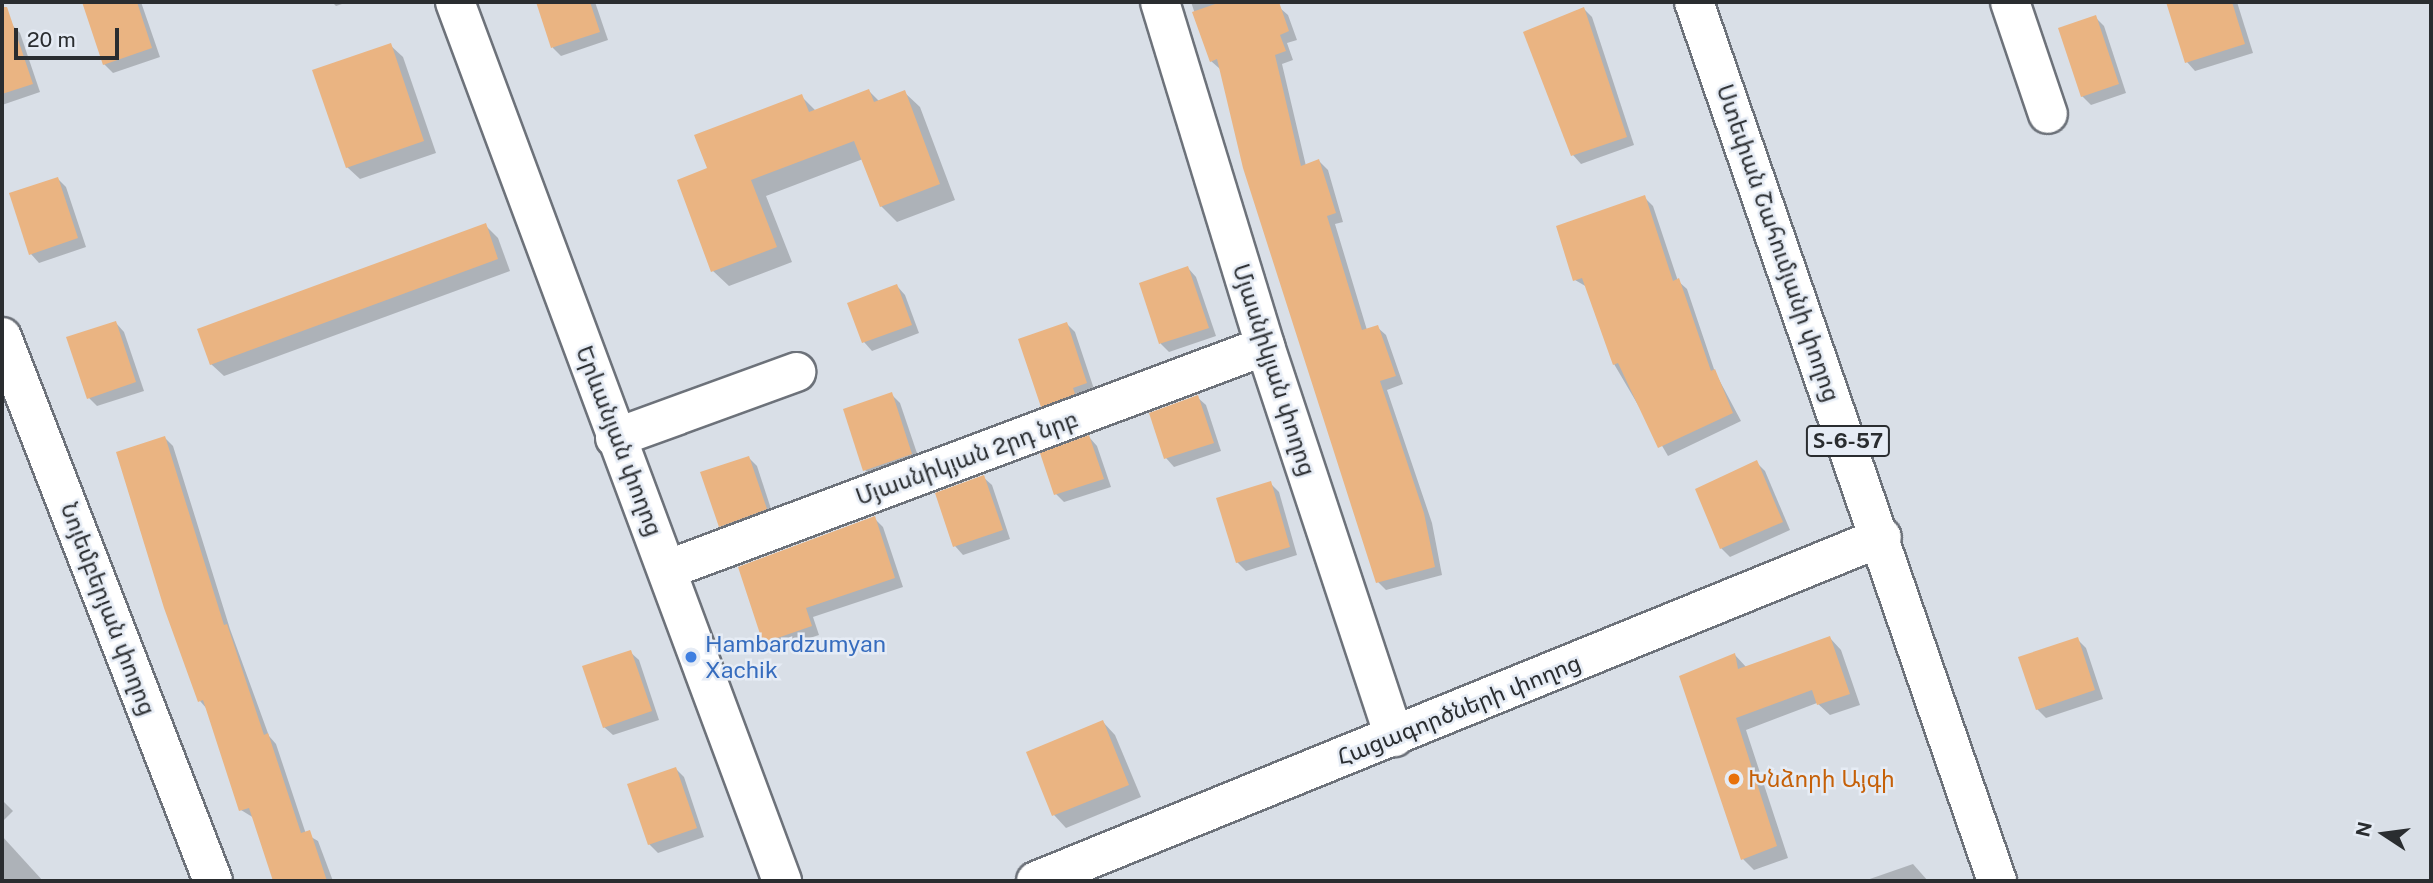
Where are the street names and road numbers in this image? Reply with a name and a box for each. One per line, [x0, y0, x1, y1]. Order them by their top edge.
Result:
street label: Ստեփան Շահումյանի փողոց [1711, 81, 1845, 405]
street label: Մյասնիկյան փողոց [1227, 260, 1321, 480]
street label: Երևանյան փողոց [570, 342, 668, 540]
street label: Մյասնիկյան 2րդ նրբ [852, 405, 1082, 511]
road number: Տ-6-57 [1804, 424, 1892, 458]
street label: Նոյեմբերյան փողոց [55, 499, 161, 719]
street label: Հացագործների փողոց [1333, 648, 1585, 772]

